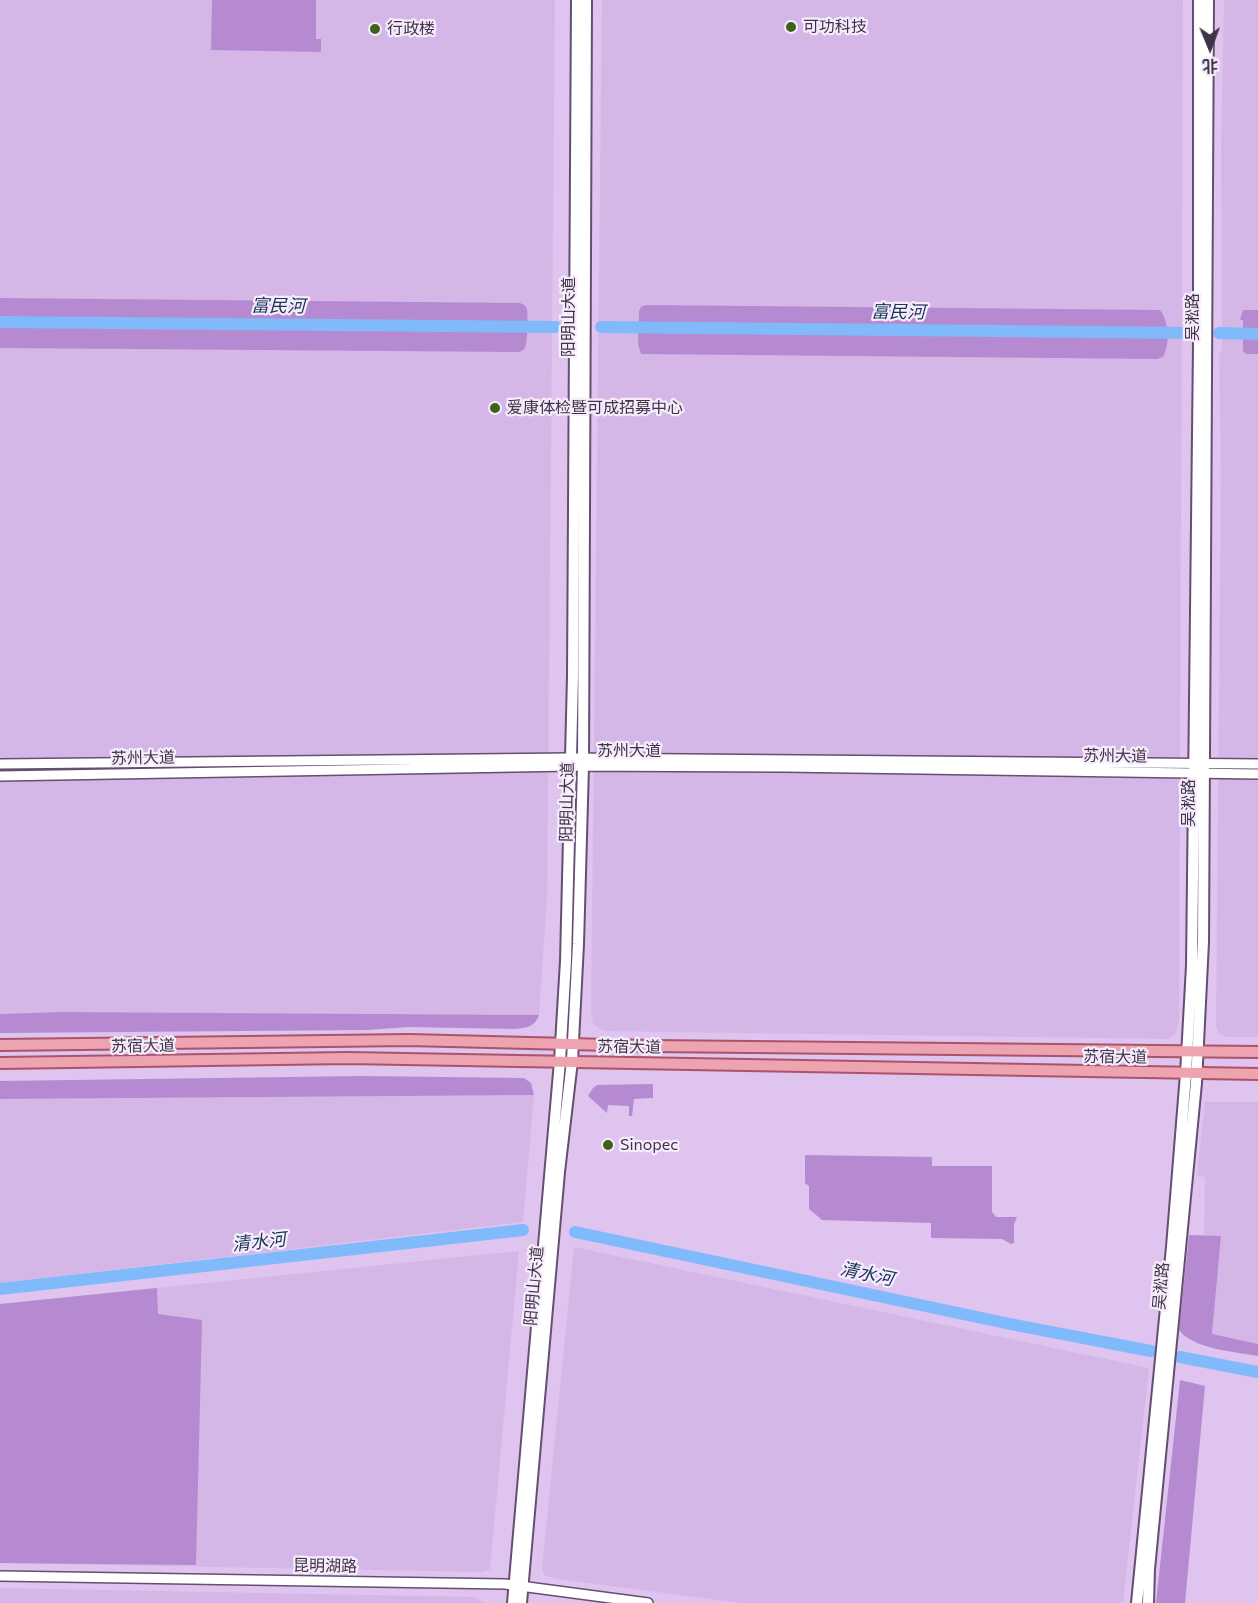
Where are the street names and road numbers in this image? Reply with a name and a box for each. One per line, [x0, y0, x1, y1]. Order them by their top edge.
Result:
street label: 阳明山大道 [559, 277, 579, 357]
street label: 吴淞路 [1183, 293, 1203, 341]
street label: 苏州大道 [597, 741, 661, 761]
street label: 苏州大道 [1083, 746, 1147, 766]
street label: 苏州大道 [111, 748, 175, 768]
street label: 阳明山大道 [557, 762, 577, 842]
street label: 吴淞路 [1179, 779, 1199, 827]
street label: 苏宿大道 [111, 1036, 175, 1056]
street label: 苏宿大道 [597, 1037, 661, 1057]
street label: 苏宿大道 [1083, 1047, 1147, 1067]
street label: 阳明山大道 [521, 1245, 547, 1327]
street label: 吴淞路 [1149, 1261, 1173, 1311]
street label: 昆明湖路 [293, 1556, 357, 1576]

